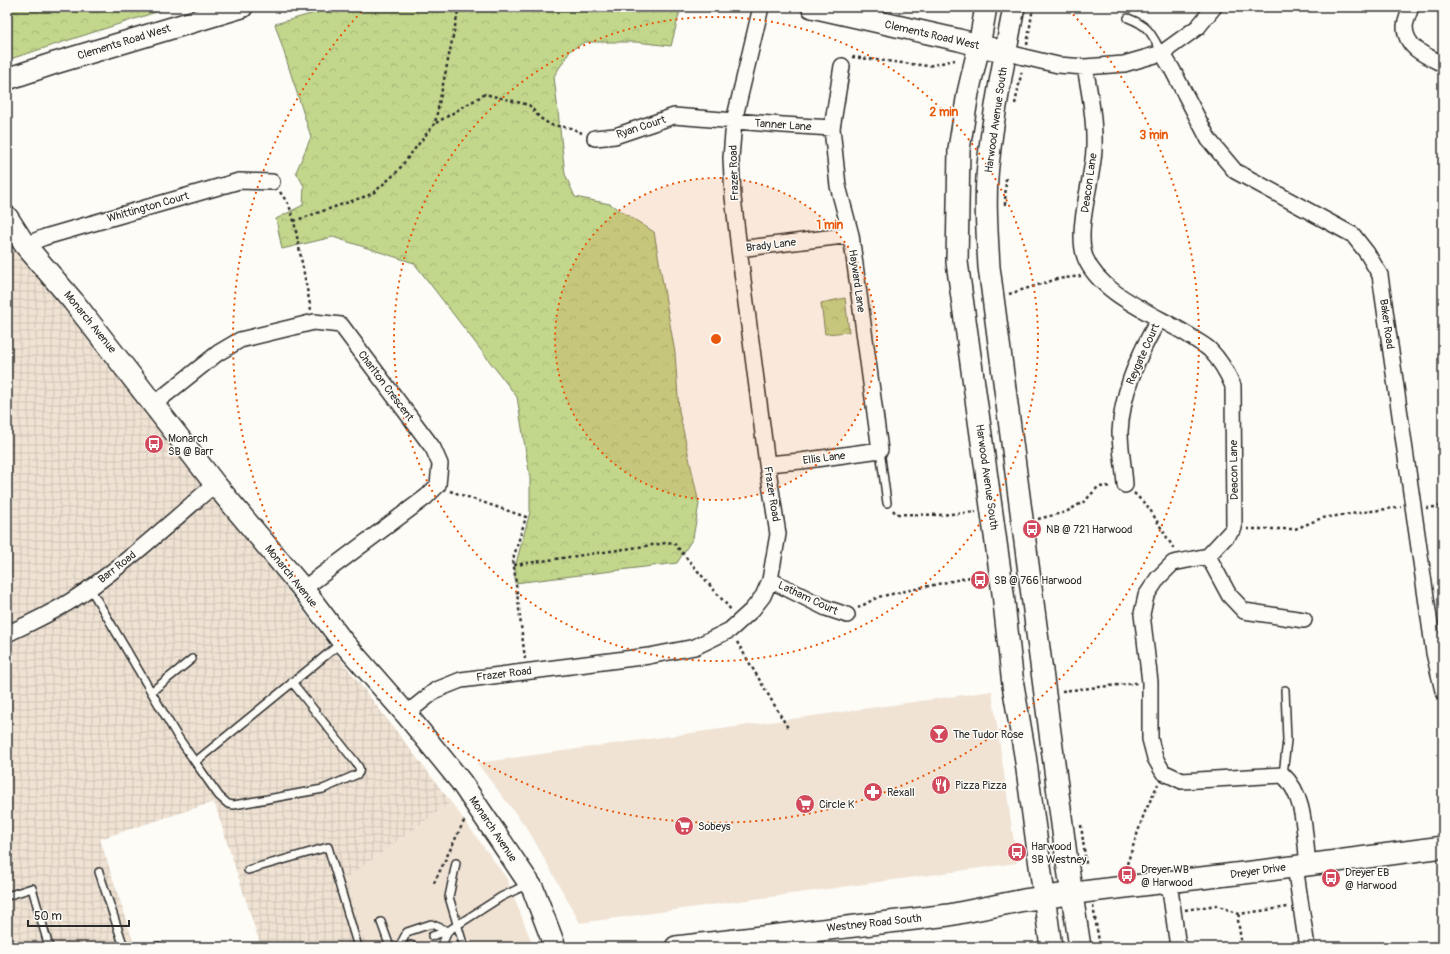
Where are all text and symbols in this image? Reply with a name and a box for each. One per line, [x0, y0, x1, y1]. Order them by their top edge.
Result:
street label: Clements Road West [883, 18, 981, 52]
street label: Clements Road West [76, 21, 173, 62]
street label: Harwood Avenue South [982, 66, 1010, 174]
text: 2 min [930, 105, 959, 120]
street label: Ryan Court [615, 113, 668, 141]
street label: Tanner Lane [754, 117, 812, 134]
text: 3 min [1140, 128, 1169, 143]
street label: Frazer Road [727, 145, 741, 201]
street label: Deacon Lane [1078, 152, 1100, 214]
street label: Whittington Court [106, 189, 191, 225]
text: 1 min [817, 218, 844, 233]
street label: Brady Lane [745, 235, 797, 255]
street label: Hayward Lane [846, 249, 868, 314]
street label: Monarch Avenue [61, 288, 119, 356]
street label: Baker Road [1377, 298, 1397, 350]
street label: Reygate Court [1124, 321, 1163, 387]
centre of rings [709, 332, 723, 346]
street label: Charlton Crescent [355, 348, 417, 424]
street label: Harwood Avenue South [973, 423, 1001, 531]
place label: Monarch SB @ Barr [168, 432, 213, 458]
bus stop icon: Monarch SB @ Barr [143, 433, 165, 455]
street label: Deacon Lane [1227, 439, 1241, 500]
street label: Ellis Lane [802, 449, 847, 467]
street label: Frazer Road [761, 465, 783, 523]
bus stop icon: NB @ 721 Harwood [1021, 518, 1043, 540]
place label: NB @ 721 Harwood [1046, 523, 1133, 536]
street label: Monarch Avenue [262, 542, 320, 610]
street label: Barr Road [96, 548, 138, 586]
bus stop icon: SB @ 766 Harwood [969, 569, 991, 591]
place label: SB @ 766 Harwood [994, 574, 1082, 587]
street label: Latham Court [776, 578, 840, 618]
street label: Frazer Road [475, 664, 533, 684]
bar icon: The Tudor Rose [928, 723, 950, 745]
place label: The Tudor Rose [953, 728, 1024, 741]
restaurant icon: Pizza Pizza [930, 774, 952, 796]
place label: Pizza Pizza [955, 779, 1007, 792]
pharmacy icon: Rexall [862, 781, 884, 803]
place label: Rexall [887, 786, 915, 799]
supermarket icon: Circle K [794, 793, 816, 815]
street label: Monarch Avenue [466, 794, 520, 865]
place label: Circle K [819, 798, 855, 811]
supermarket icon: Sobeys [673, 815, 695, 837]
place label: Sobeys [698, 820, 731, 833]
place label: Harwood SB Westney [1031, 840, 1087, 866]
bus stop icon: Harwood SB Westney [1006, 841, 1028, 863]
street label: Dreyer Drive [1229, 861, 1287, 881]
place label: Dreyer WB @ Harwood [1141, 863, 1193, 889]
bus stop icon: Dreyer WB @ Harwood [1116, 864, 1138, 886]
place label: Dreyer EB @ Harwood [1345, 866, 1397, 892]
bus stop icon: Dreyer EB @ Harwood [1320, 867, 1342, 889]
scale bar [28, 902, 129, 928]
text: 50 m [34, 909, 62, 924]
street label: Westney Road South [826, 912, 922, 934]

